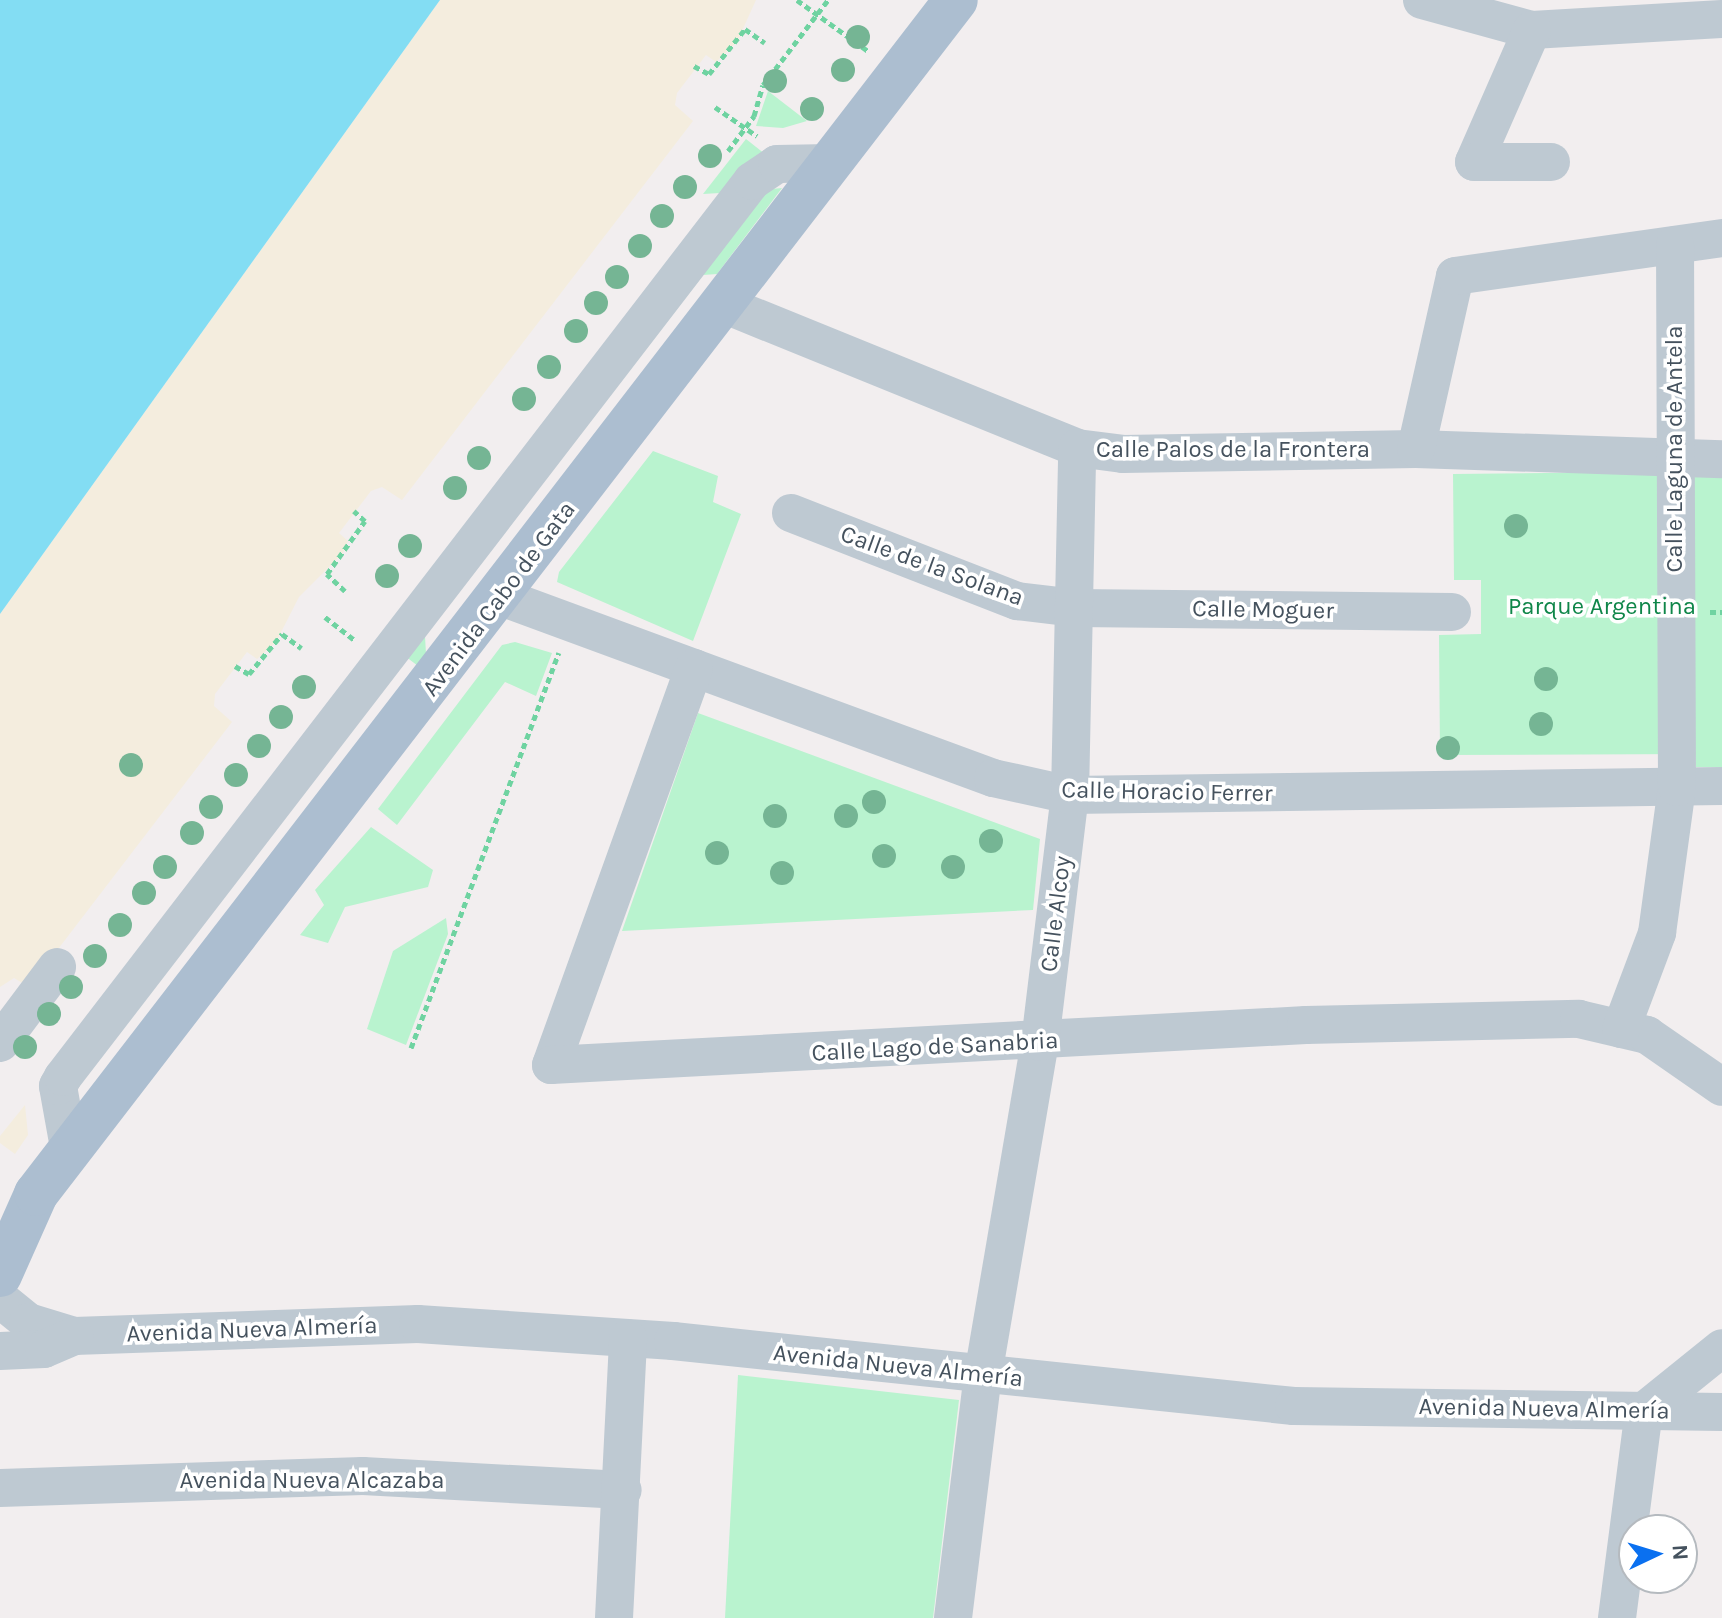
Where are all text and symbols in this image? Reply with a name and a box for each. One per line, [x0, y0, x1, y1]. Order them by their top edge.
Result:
street label: Calle Laguna de Antela [1661, 325, 1689, 573]
street label: Calle Palos de la Frontera [1096, 436, 1370, 464]
street label: Avenida Cabo de Gata [416, 496, 582, 702]
street label: Calle de la Solana [837, 520, 1027, 612]
park label: Parque Argentina [1508, 593, 1696, 621]
street label: Calle Moguer [1192, 594, 1334, 626]
street label: Calle Horacio Ferrer [1061, 776, 1273, 808]
street label: Calle Alcoy [1035, 854, 1077, 974]
street label: Calle Lago de Sanabria [811, 1026, 1059, 1068]
street label: Avenida Nueva Almería [126, 1311, 378, 1349]
street label: Avenida Nueva Almería [772, 1339, 1024, 1393]
street label: Avenida Nueva Almería [1418, 1392, 1670, 1426]
street label: Avenida Nueva Alcazaba [180, 1467, 444, 1495]
north arrow [1618, 1514, 1698, 1594]
text: N [1666, 1544, 1693, 1561]

